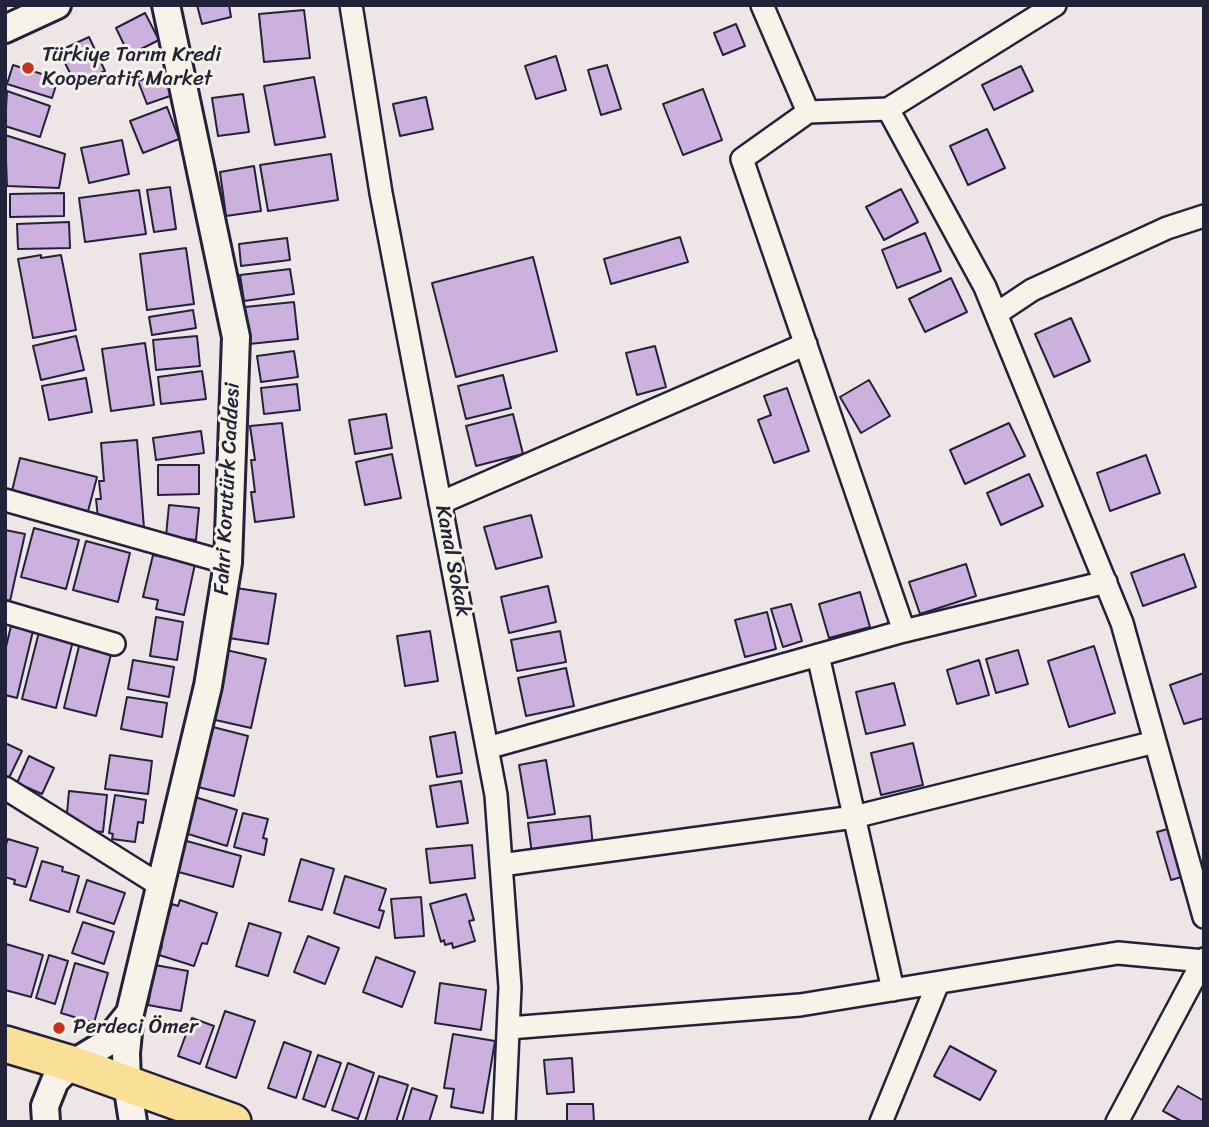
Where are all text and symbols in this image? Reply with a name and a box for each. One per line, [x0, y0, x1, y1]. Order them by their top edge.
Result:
place label: Türkiye Tarım Kredi Kooperatif Market [42, 43, 221, 93]
marker: Türkiye Tarım Kredi Kooperatif Market [20, 60, 36, 76]
street label: Fahri Korutürk Caddesi [210, 382, 246, 596]
street label: Kanal Sokak [429, 503, 475, 619]
place label: Perdeci Ömer [73, 1015, 198, 1041]
marker: Perdeci Ömer [51, 1020, 67, 1036]

